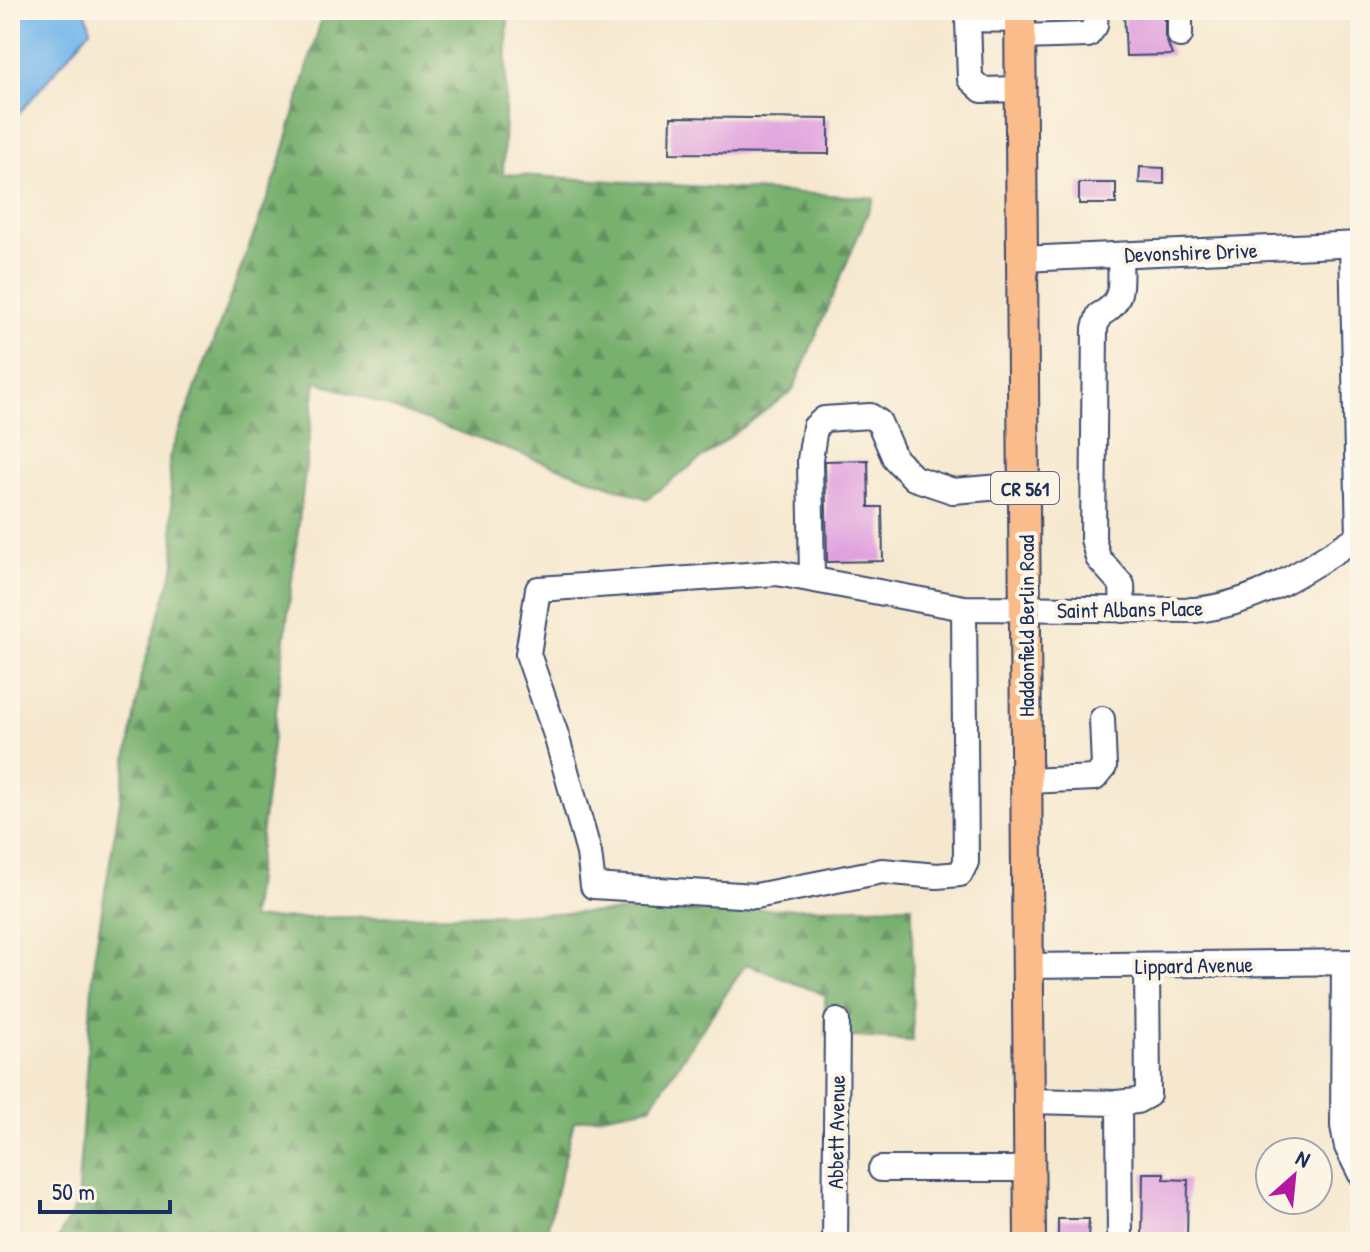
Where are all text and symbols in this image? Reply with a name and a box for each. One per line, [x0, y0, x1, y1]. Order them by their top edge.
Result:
street label: Devonshire Drive [1124, 235, 1258, 269]
road number: CR 561 [991, 472, 1059, 504]
street label: Haddonfield Berlin Road [1011, 535, 1041, 717]
street label: Saint Albans Place [1057, 593, 1204, 625]
street label: Lippard Avenue [1135, 949, 1254, 981]
street label: Abbett Avenue [820, 1075, 852, 1189]
north arrow [1254, 1136, 1334, 1216]
text: N [1291, 1142, 1315, 1174]
scale bar [40, 1164, 170, 1214]
text: 50 m [52, 1175, 95, 1207]

